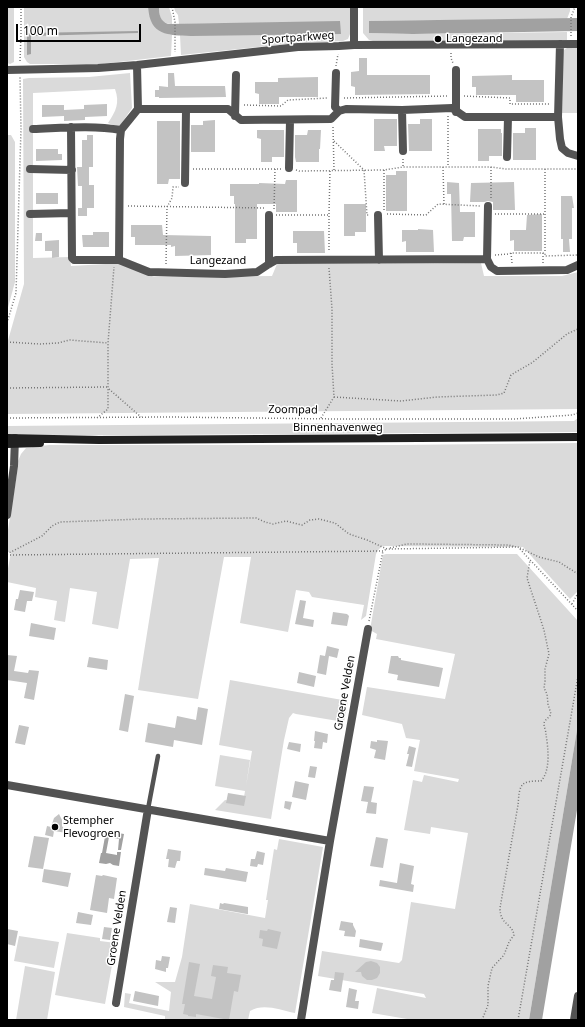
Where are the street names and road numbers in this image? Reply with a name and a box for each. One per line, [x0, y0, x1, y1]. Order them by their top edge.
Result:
street label: Sportparkweg [261, 29, 335, 47]
street label: Langezand [190, 254, 246, 268]
street label: Zoompad [268, 403, 318, 417]
street label: Binnenhavenweg [293, 421, 383, 435]
street label: Groene Velden [332, 654, 358, 732]
street label: Groene Velden [105, 889, 129, 967]

